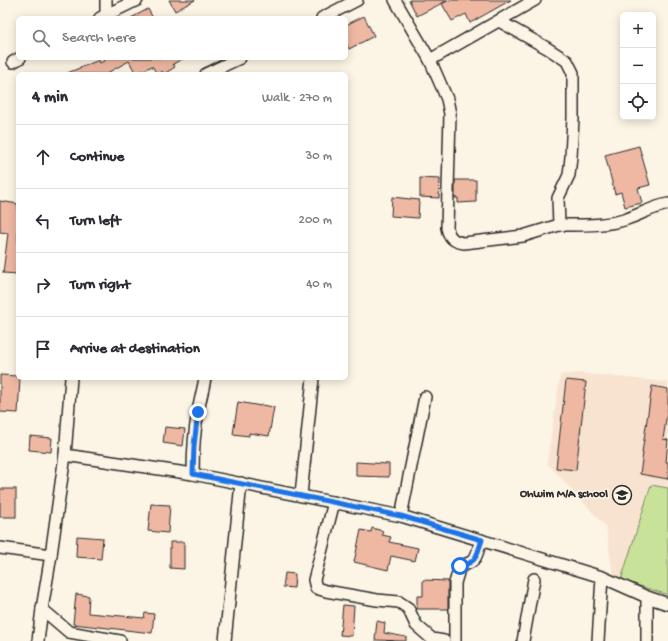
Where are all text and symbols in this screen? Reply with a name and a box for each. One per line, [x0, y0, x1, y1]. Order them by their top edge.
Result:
map controls [620, 12, 656, 120]
button: + [620, 12, 656, 48]
search box [16, 16, 348, 60]
icon: search [30, 27, 52, 49]
text: Search here [62, 29, 136, 47]
button: − [620, 48, 656, 84]
button: locate [620, 84, 656, 120]
text: 4 min [32, 88, 68, 108]
text: Walk · 270 m [262, 91, 332, 106]
icon: ahead [32, 146, 54, 168]
text: Continue [70, 148, 124, 166]
text: 30 m [306, 149, 332, 164]
icon: left [32, 210, 54, 232]
text: Turn left [70, 212, 121, 230]
text: 200 m [299, 213, 332, 228]
icon: right [32, 274, 54, 296]
text: Turn right [70, 276, 130, 294]
text: 40 m [306, 277, 332, 292]
icon: arrive [32, 338, 54, 360]
text: Arrive at destination [70, 340, 200, 358]
route end [189, 403, 207, 421]
school or university icon: Ohwim M/A school [611, 484, 633, 506]
place label: Ohwim M/A school [520, 488, 608, 502]
route start [451, 557, 469, 575]

